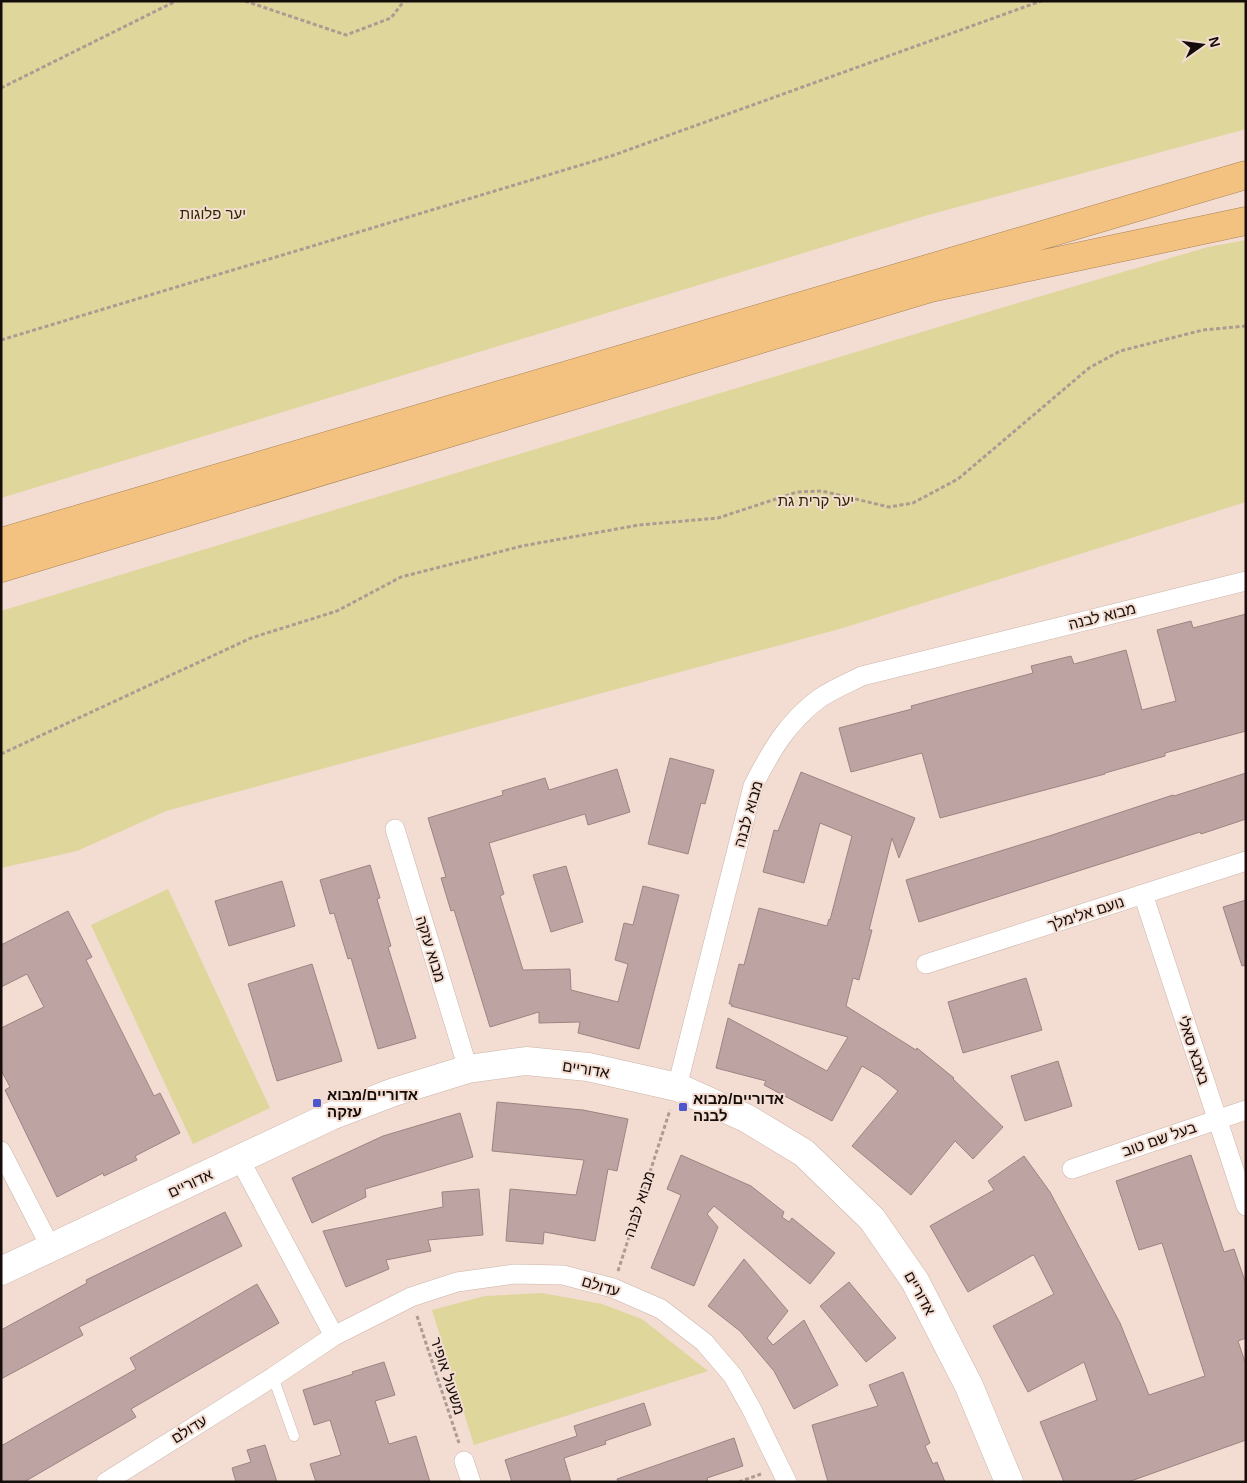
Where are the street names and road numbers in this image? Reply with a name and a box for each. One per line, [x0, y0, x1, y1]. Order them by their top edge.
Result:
street label: מבוא לבנה [1067, 599, 1137, 633]
street label: מבוא לבנה [730, 779, 766, 849]
street label: נועם אלימלך [1046, 893, 1126, 933]
street label: מבוא עזקה [413, 914, 449, 984]
street label: באבא סאלי [1175, 1013, 1213, 1087]
street label: אדוריים [561, 1057, 611, 1081]
street label: בעל שם טוב [1120, 1118, 1198, 1160]
street label: אדוריים [165, 1165, 216, 1201]
street label: מבוא לבנה [620, 1169, 658, 1239]
street label: אדוריים [901, 1268, 939, 1318]
street label: עדולם [580, 1272, 622, 1300]
street label: משעול אופיר [428, 1335, 468, 1417]
street label: עדולם [168, 1412, 210, 1446]

